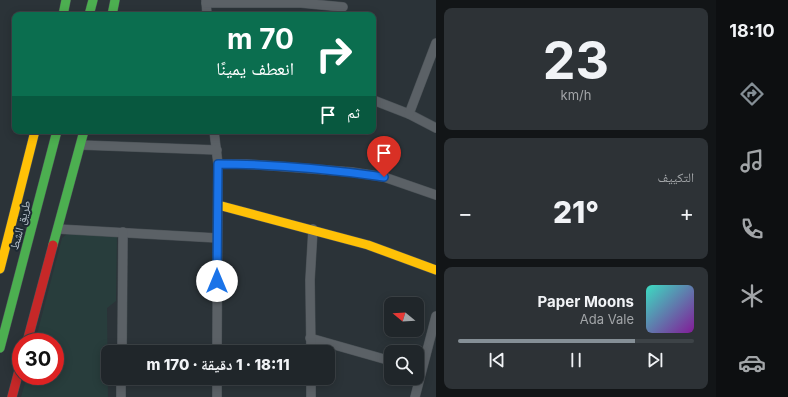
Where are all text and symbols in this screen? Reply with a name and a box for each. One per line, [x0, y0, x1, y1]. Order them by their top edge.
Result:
text: 18:10 [729, 20, 775, 41]
text: 70 m [227, 22, 294, 56]
icon: right [308, 28, 360, 80]
text: 23 [543, 29, 609, 92]
text: انعطف يمينًا [216, 58, 294, 79]
icon: directions [738, 80, 766, 108]
text: km/h [561, 87, 591, 103]
text: ثم [347, 103, 360, 122]
icon: arrive [317, 104, 339, 126]
pin [367, 136, 401, 177]
icon: arrive [373, 142, 395, 164]
icon: music [738, 147, 766, 175]
text: التكييف [658, 169, 694, 185]
text: 21° [553, 194, 599, 230]
street label: طريق الشط [6, 199, 34, 251]
text: − [458, 200, 473, 226]
text: + [679, 200, 694, 226]
icon: phone [738, 215, 766, 243]
position arrow [196, 260, 238, 302]
icon: climate [738, 282, 766, 310]
text: Paper Moons [538, 292, 634, 311]
north arrow [384, 297, 424, 337]
map controls [384, 297, 424, 385]
text: Ada Vale [580, 311, 634, 327]
speed limit sign: 30 [12, 333, 64, 385]
button: search [384, 345, 424, 385]
icon: previous [486, 349, 508, 371]
icon: pause [565, 349, 587, 371]
icon: next [644, 349, 666, 371]
icon: car [738, 349, 766, 377]
text: 18:11 · 1 دقيقة · 170 m [146, 355, 290, 374]

